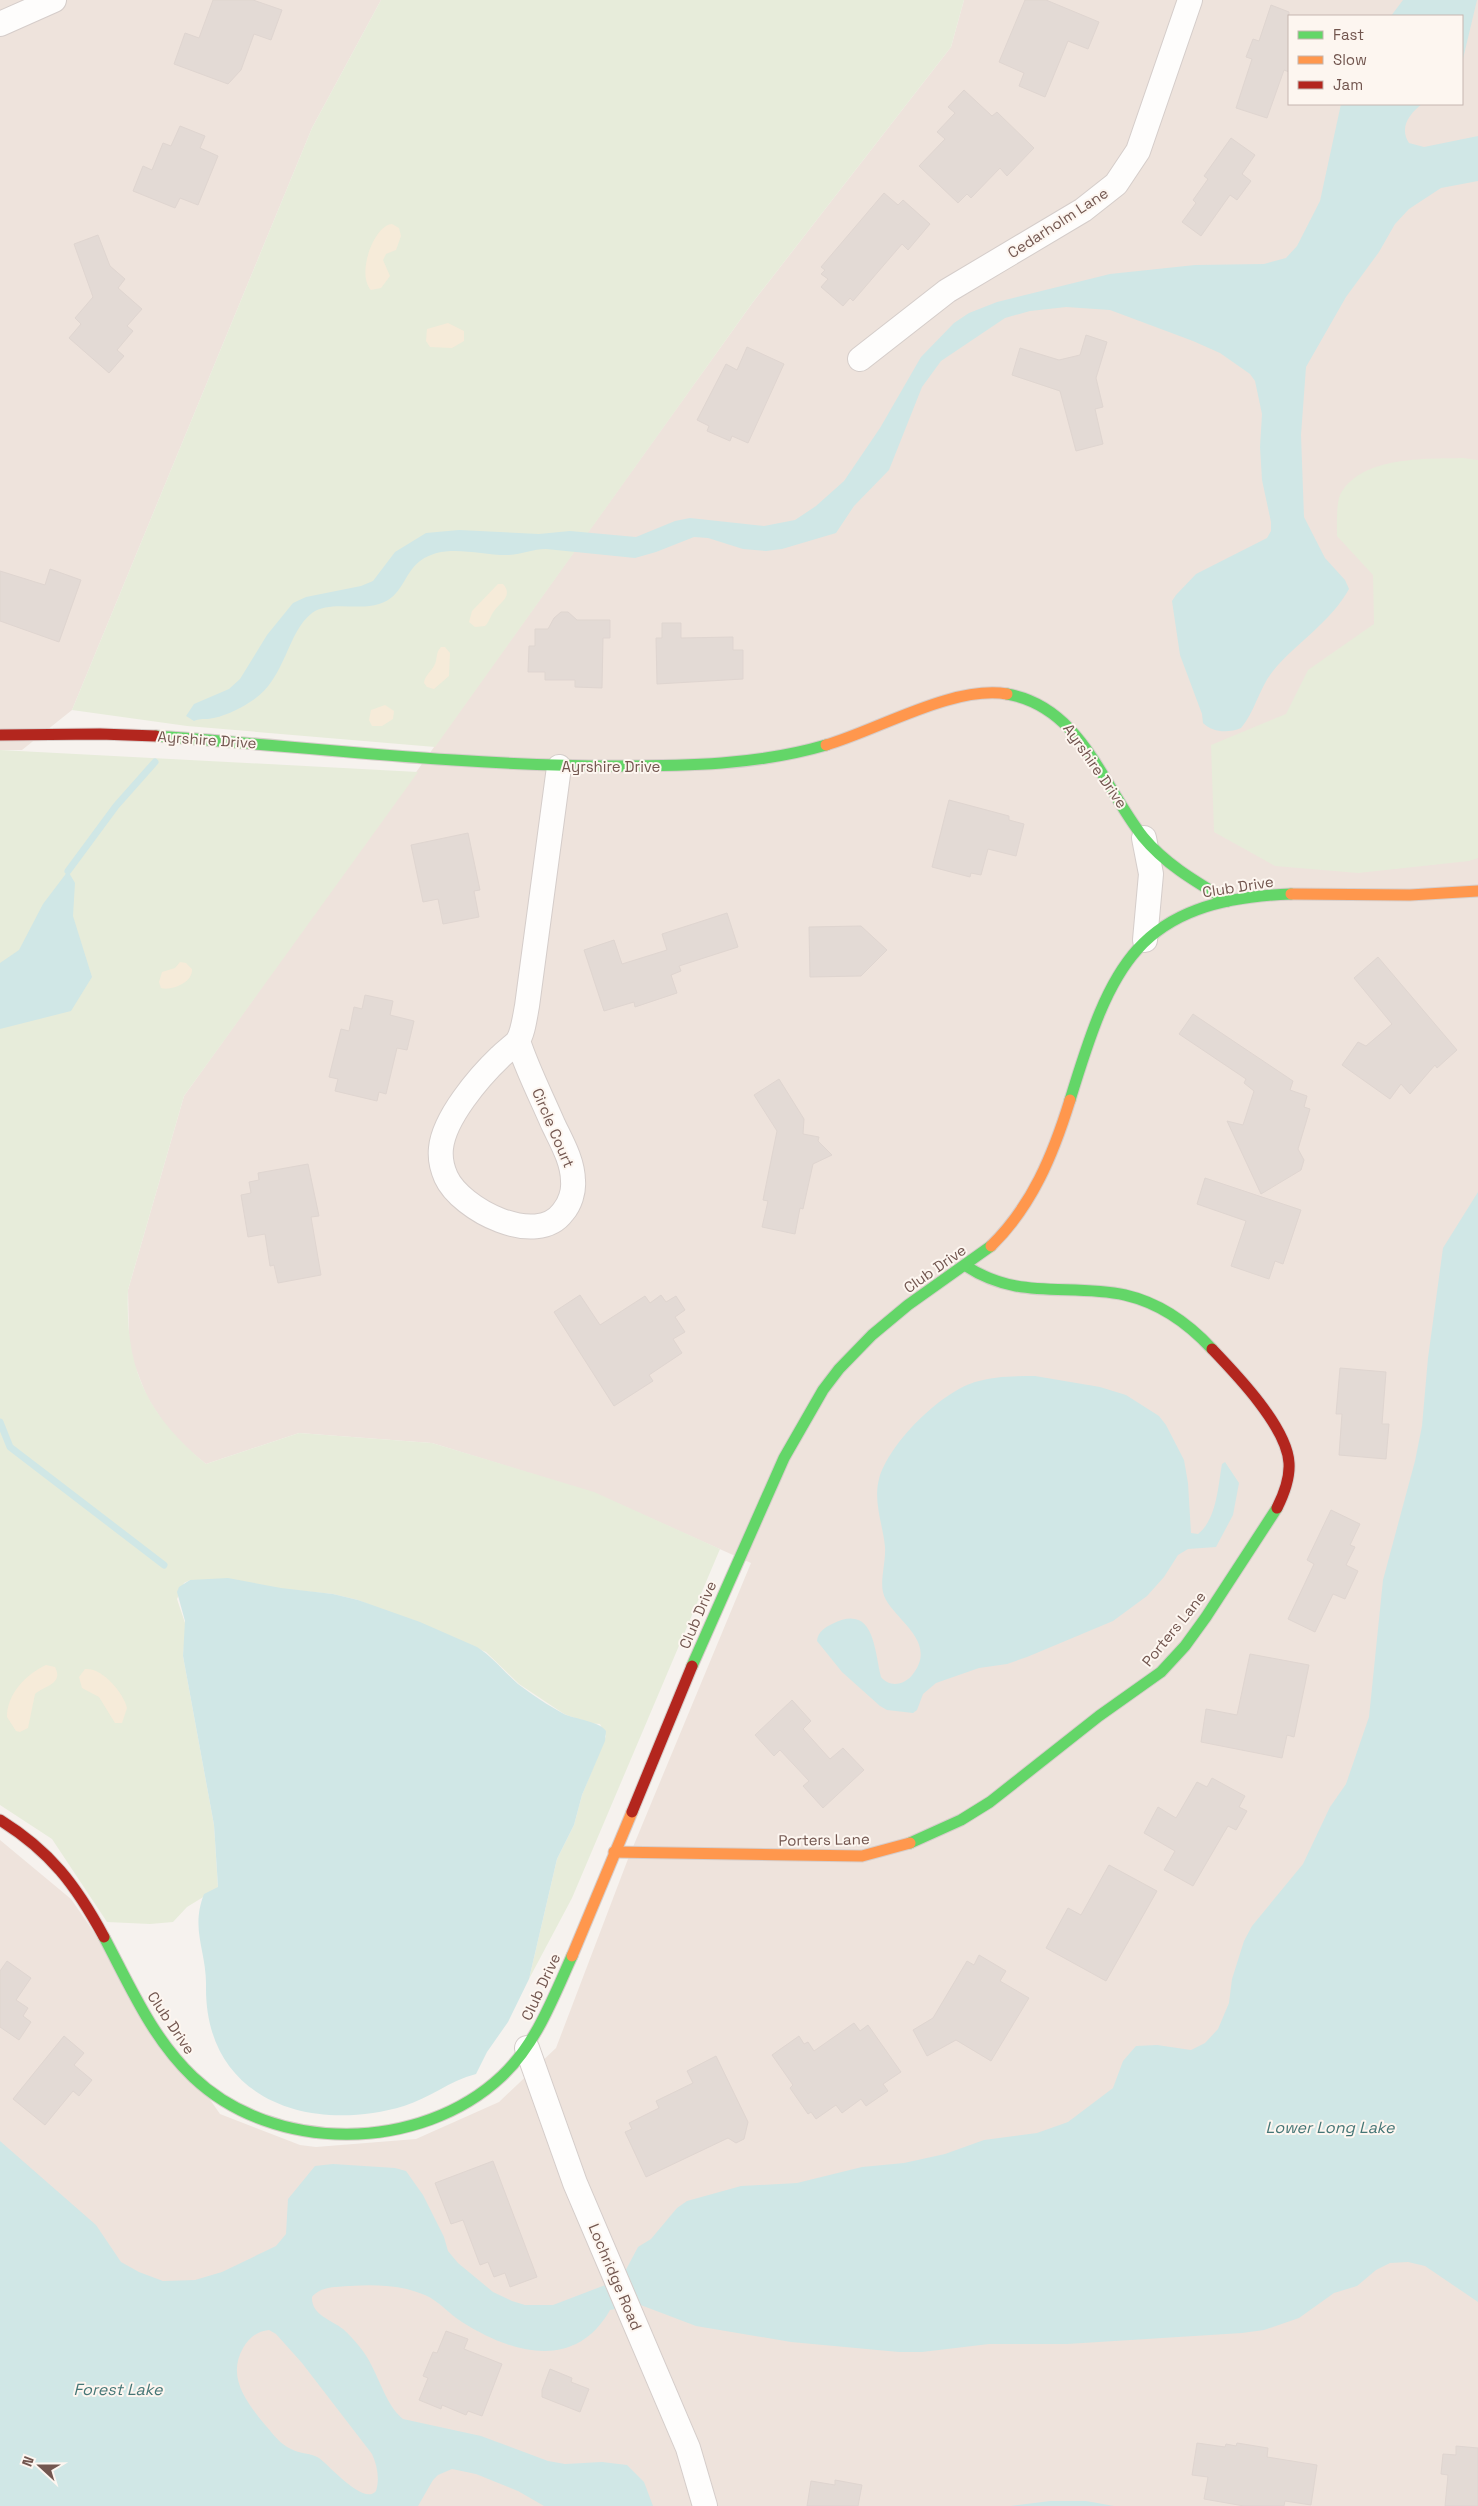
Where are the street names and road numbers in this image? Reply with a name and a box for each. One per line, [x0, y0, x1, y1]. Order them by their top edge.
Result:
street label: Cedarholm Lane [1004, 183, 1112, 262]
street label: Ayrshire Drive [1059, 720, 1132, 812]
street label: Ayrshire Drive [157, 727, 257, 752]
street label: Ayrshire Drive [562, 757, 661, 776]
street label: Club Drive [1201, 871, 1275, 902]
street label: Circle Court [528, 1085, 579, 1171]
street label: Club Drive [900, 1240, 970, 1297]
street label: Club Drive [675, 1578, 720, 1652]
street label: Porters Lane [1137, 1587, 1210, 1670]
street label: Porters Lane [778, 1829, 870, 1850]
street label: Club Drive [517, 1950, 564, 2023]
street label: Club Drive [143, 1988, 199, 2058]
street label: Lochridge Road [584, 2221, 646, 2333]

